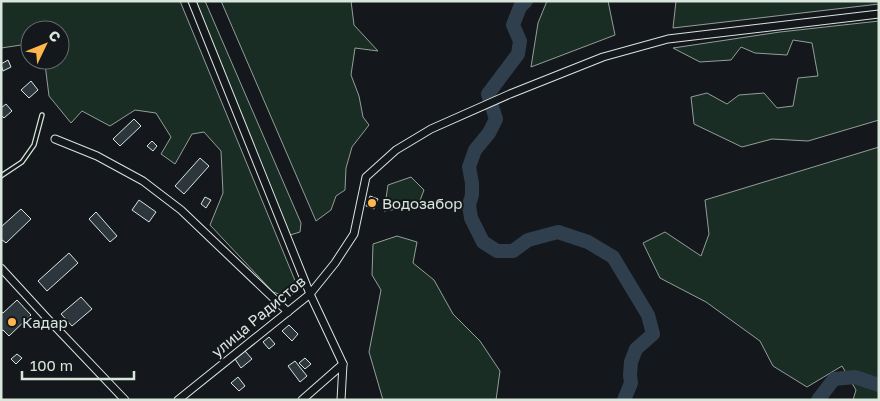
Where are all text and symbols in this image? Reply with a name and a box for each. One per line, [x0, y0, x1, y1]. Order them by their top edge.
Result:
north arrow [20, 20, 70, 70]
text: С [45, 26, 65, 45]
place label: Водозабор [382, 194, 462, 212]
marker: Водозабор [366, 197, 378, 209]
street label: улица Радистов [207, 271, 309, 361]
place label: Кадар [22, 313, 68, 331]
marker: Кадар [6, 316, 18, 328]
scale bar [22, 348, 135, 380]
text: 100 m [30, 356, 73, 374]

